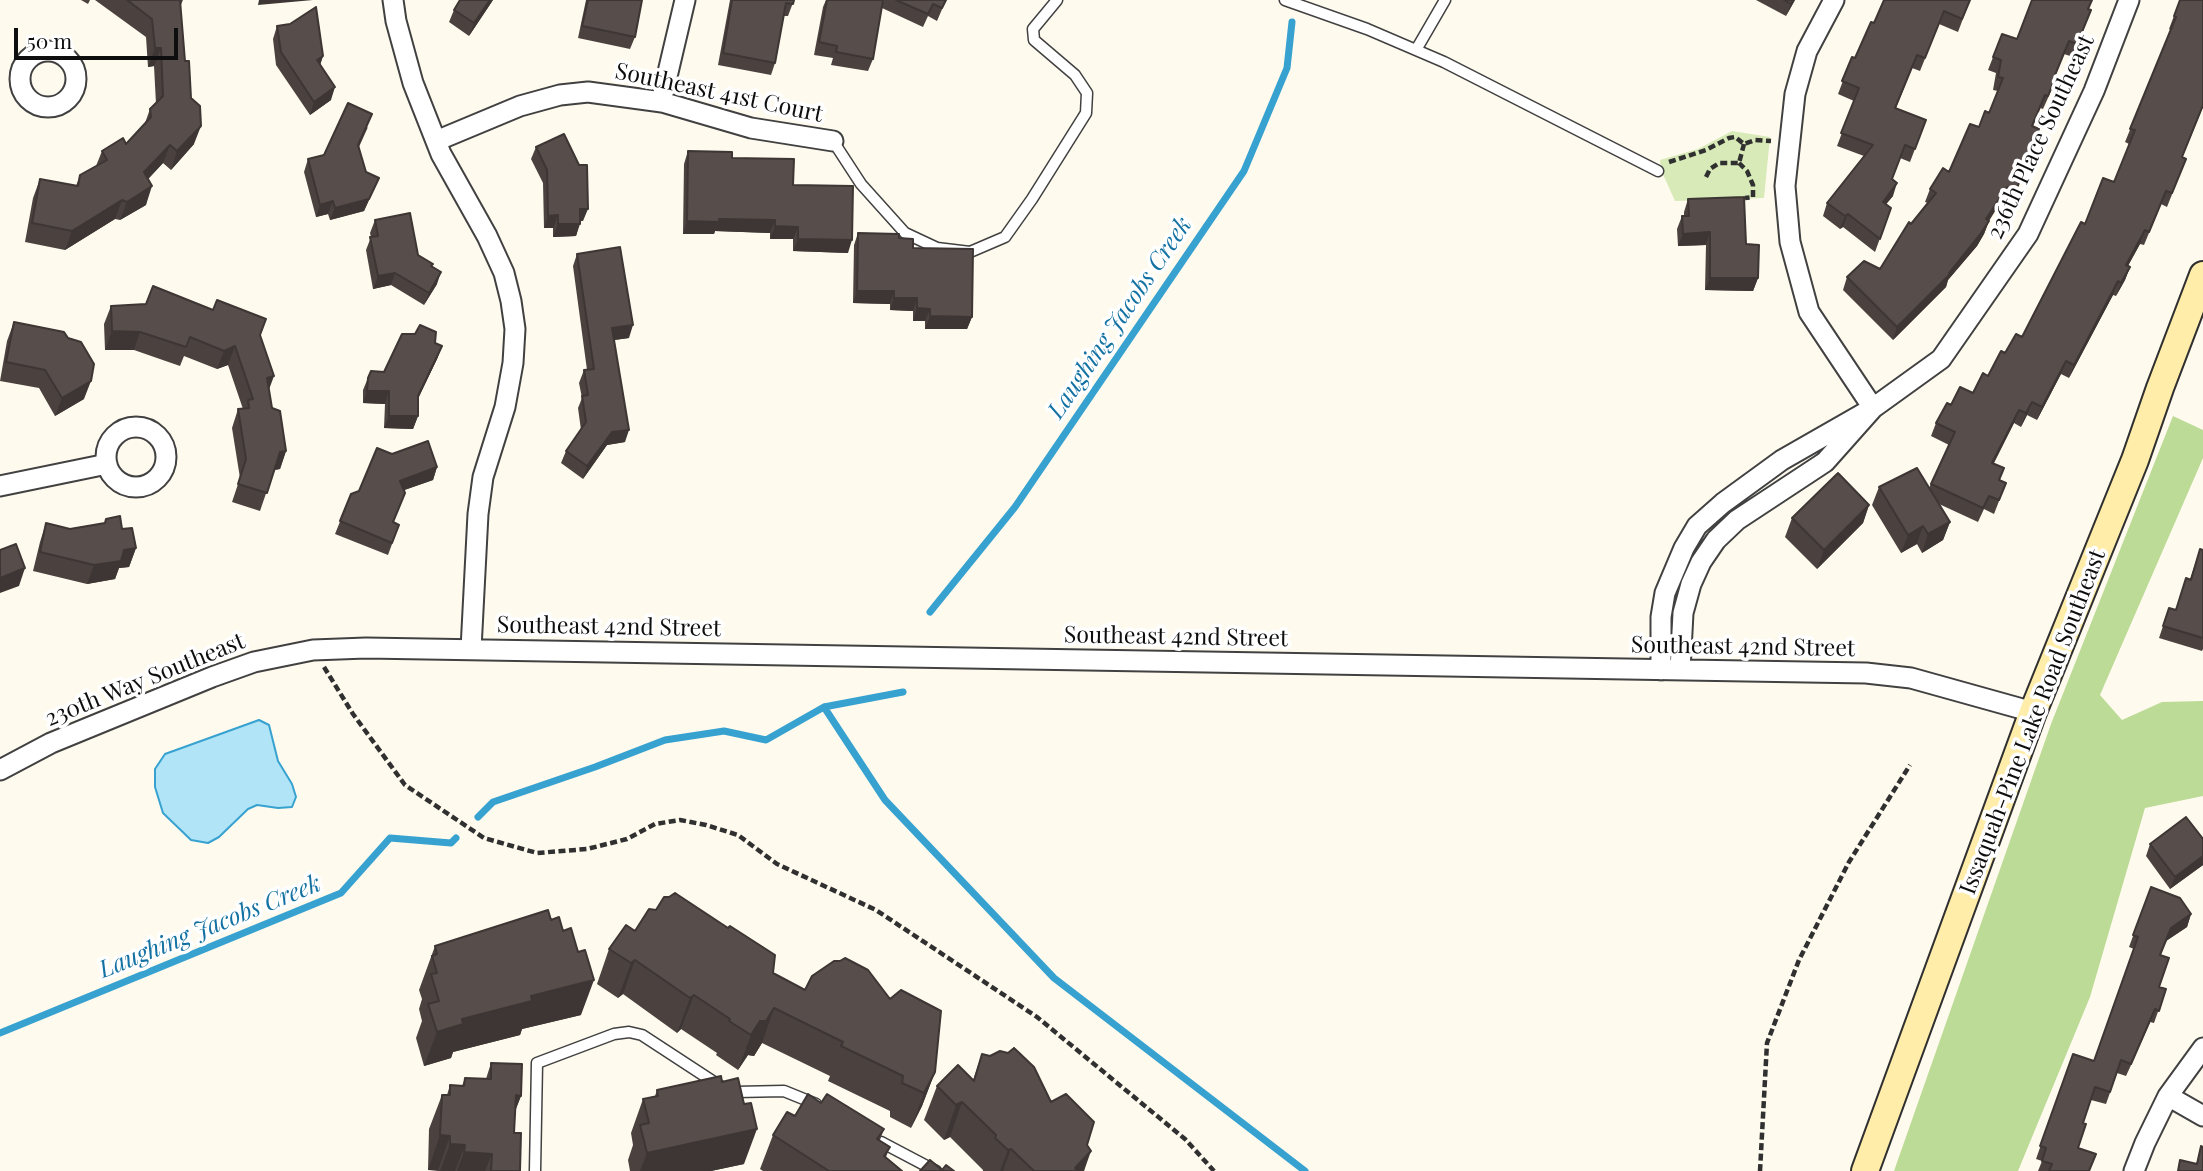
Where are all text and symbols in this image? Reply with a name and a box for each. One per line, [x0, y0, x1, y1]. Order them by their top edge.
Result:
scale bar [18, 14, 182, 58]
text: 50 m [27, 26, 72, 54]
street label: 236th Place Southeast [1982, 31, 2100, 243]
street label: Southeast 41st Court [613, 58, 825, 128]
water label: Laughing Jacobs Creek [1042, 212, 1198, 424]
street label: Issaquah-Pine Lake Road Southeast [1954, 546, 2112, 898]
street label: Southeast 42nd Street [497, 611, 721, 643]
street label: Southeast 42nd Street [1064, 621, 1288, 653]
street label: 230th Way Southeast [41, 627, 249, 733]
street label: Southeast 42nd Street [1631, 631, 1855, 663]
water label: Laughing Jacobs Creek [95, 869, 325, 985]

